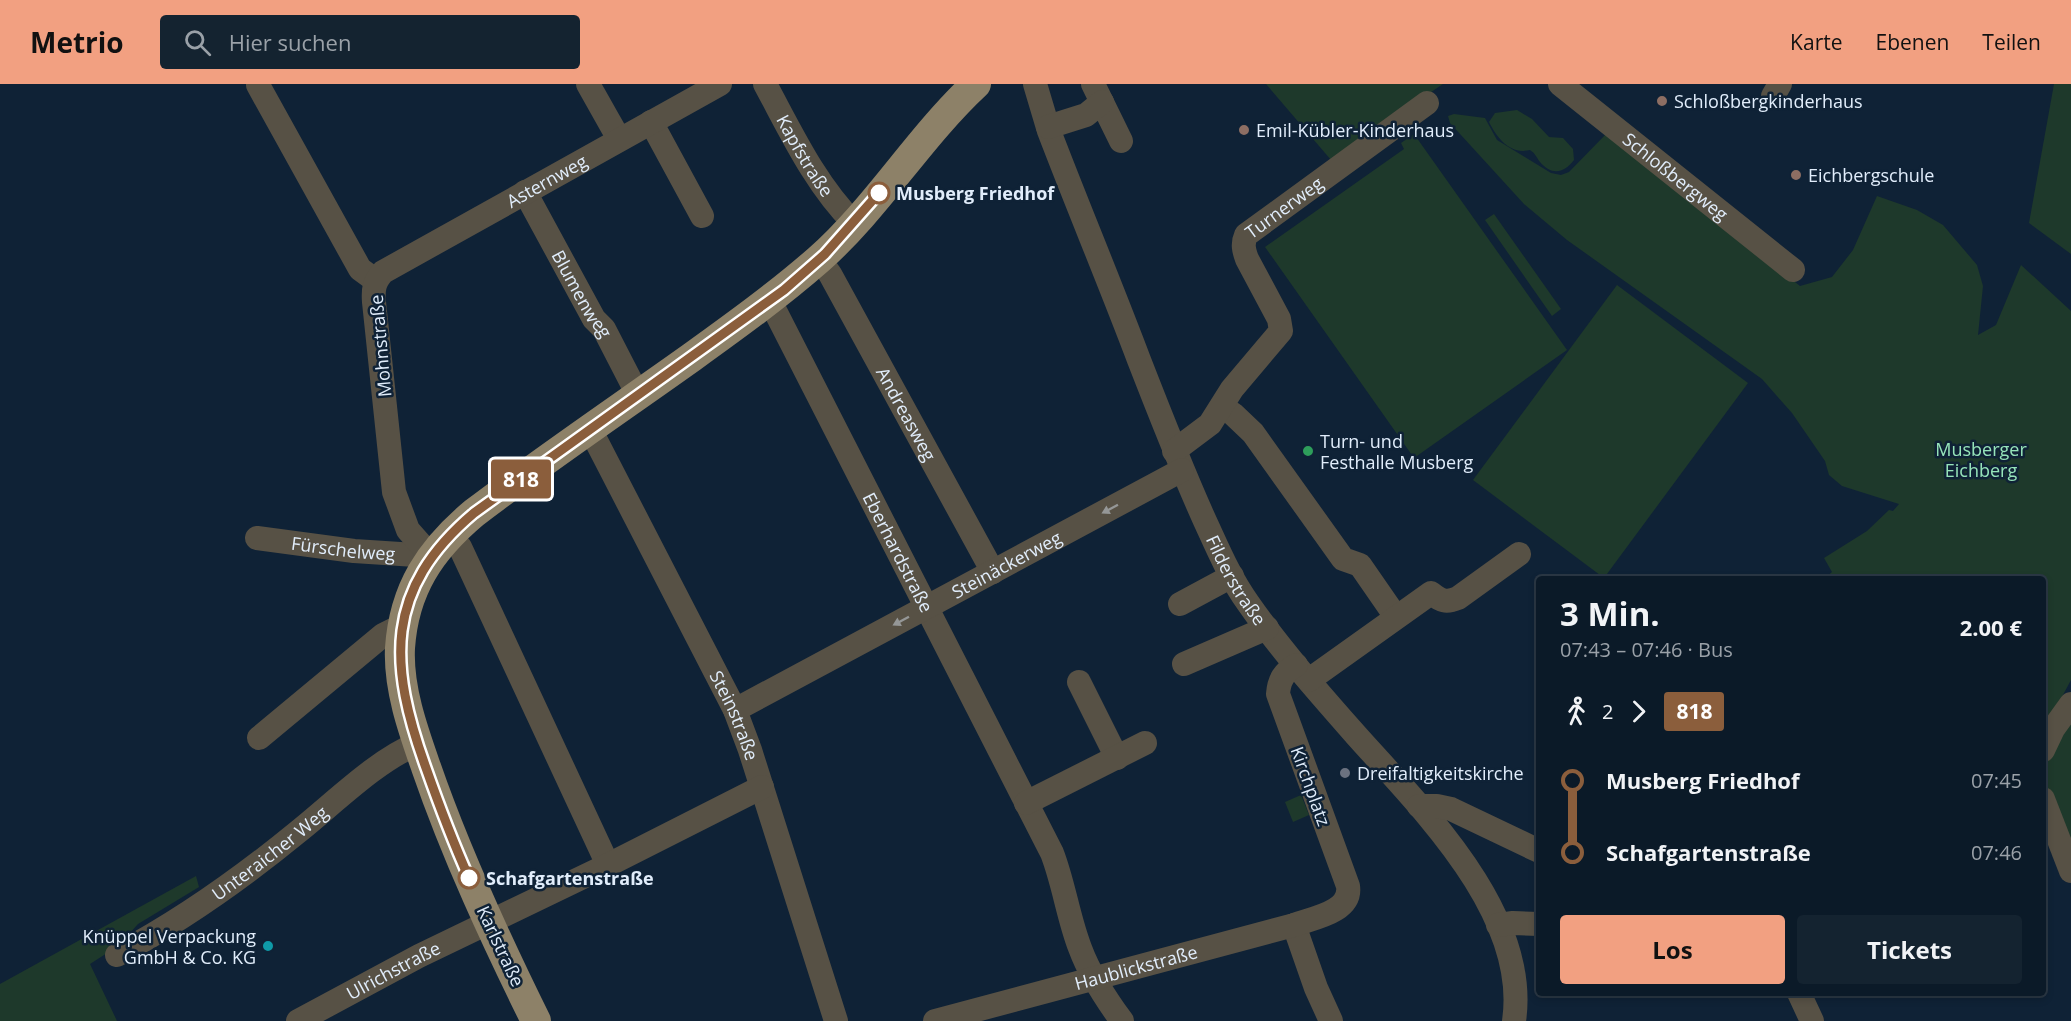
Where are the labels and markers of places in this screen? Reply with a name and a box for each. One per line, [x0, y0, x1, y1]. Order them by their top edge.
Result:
place label: Schloßbergkinderhaus [1674, 89, 1863, 113]
marker: Schloßbergkinderhaus [1655, 94, 1669, 108]
place label: Emil-Kübler-Kinderhaus [1256, 118, 1454, 142]
marker: Emil-Kübler-Kinderhaus [1237, 123, 1251, 137]
place label: Eichbergschule [1808, 163, 1934, 187]
marker: Eichbergschule [1789, 168, 1803, 182]
place label: Musberg Friedhof [896, 181, 1055, 205]
marker: Musberg Friedhof [868, 182, 890, 204]
place label: Turn- und Festhalle Musberg [1320, 429, 1474, 474]
marker: Turn- und Festhalle Musberg [1301, 444, 1315, 458]
place label: Dreifaltigkeitskirche [1357, 761, 1524, 785]
marker: Dreifaltigkeitskirche [1338, 766, 1352, 780]
place label: Schafgartenstraße [486, 866, 654, 890]
marker: Schafgartenstraße [458, 867, 480, 889]
place label: Knüppel Verpackung GmbH & Co. KG [82, 924, 256, 969]
marker: Knüppel Verpackung GmbH & Co. KG [261, 939, 275, 953]

